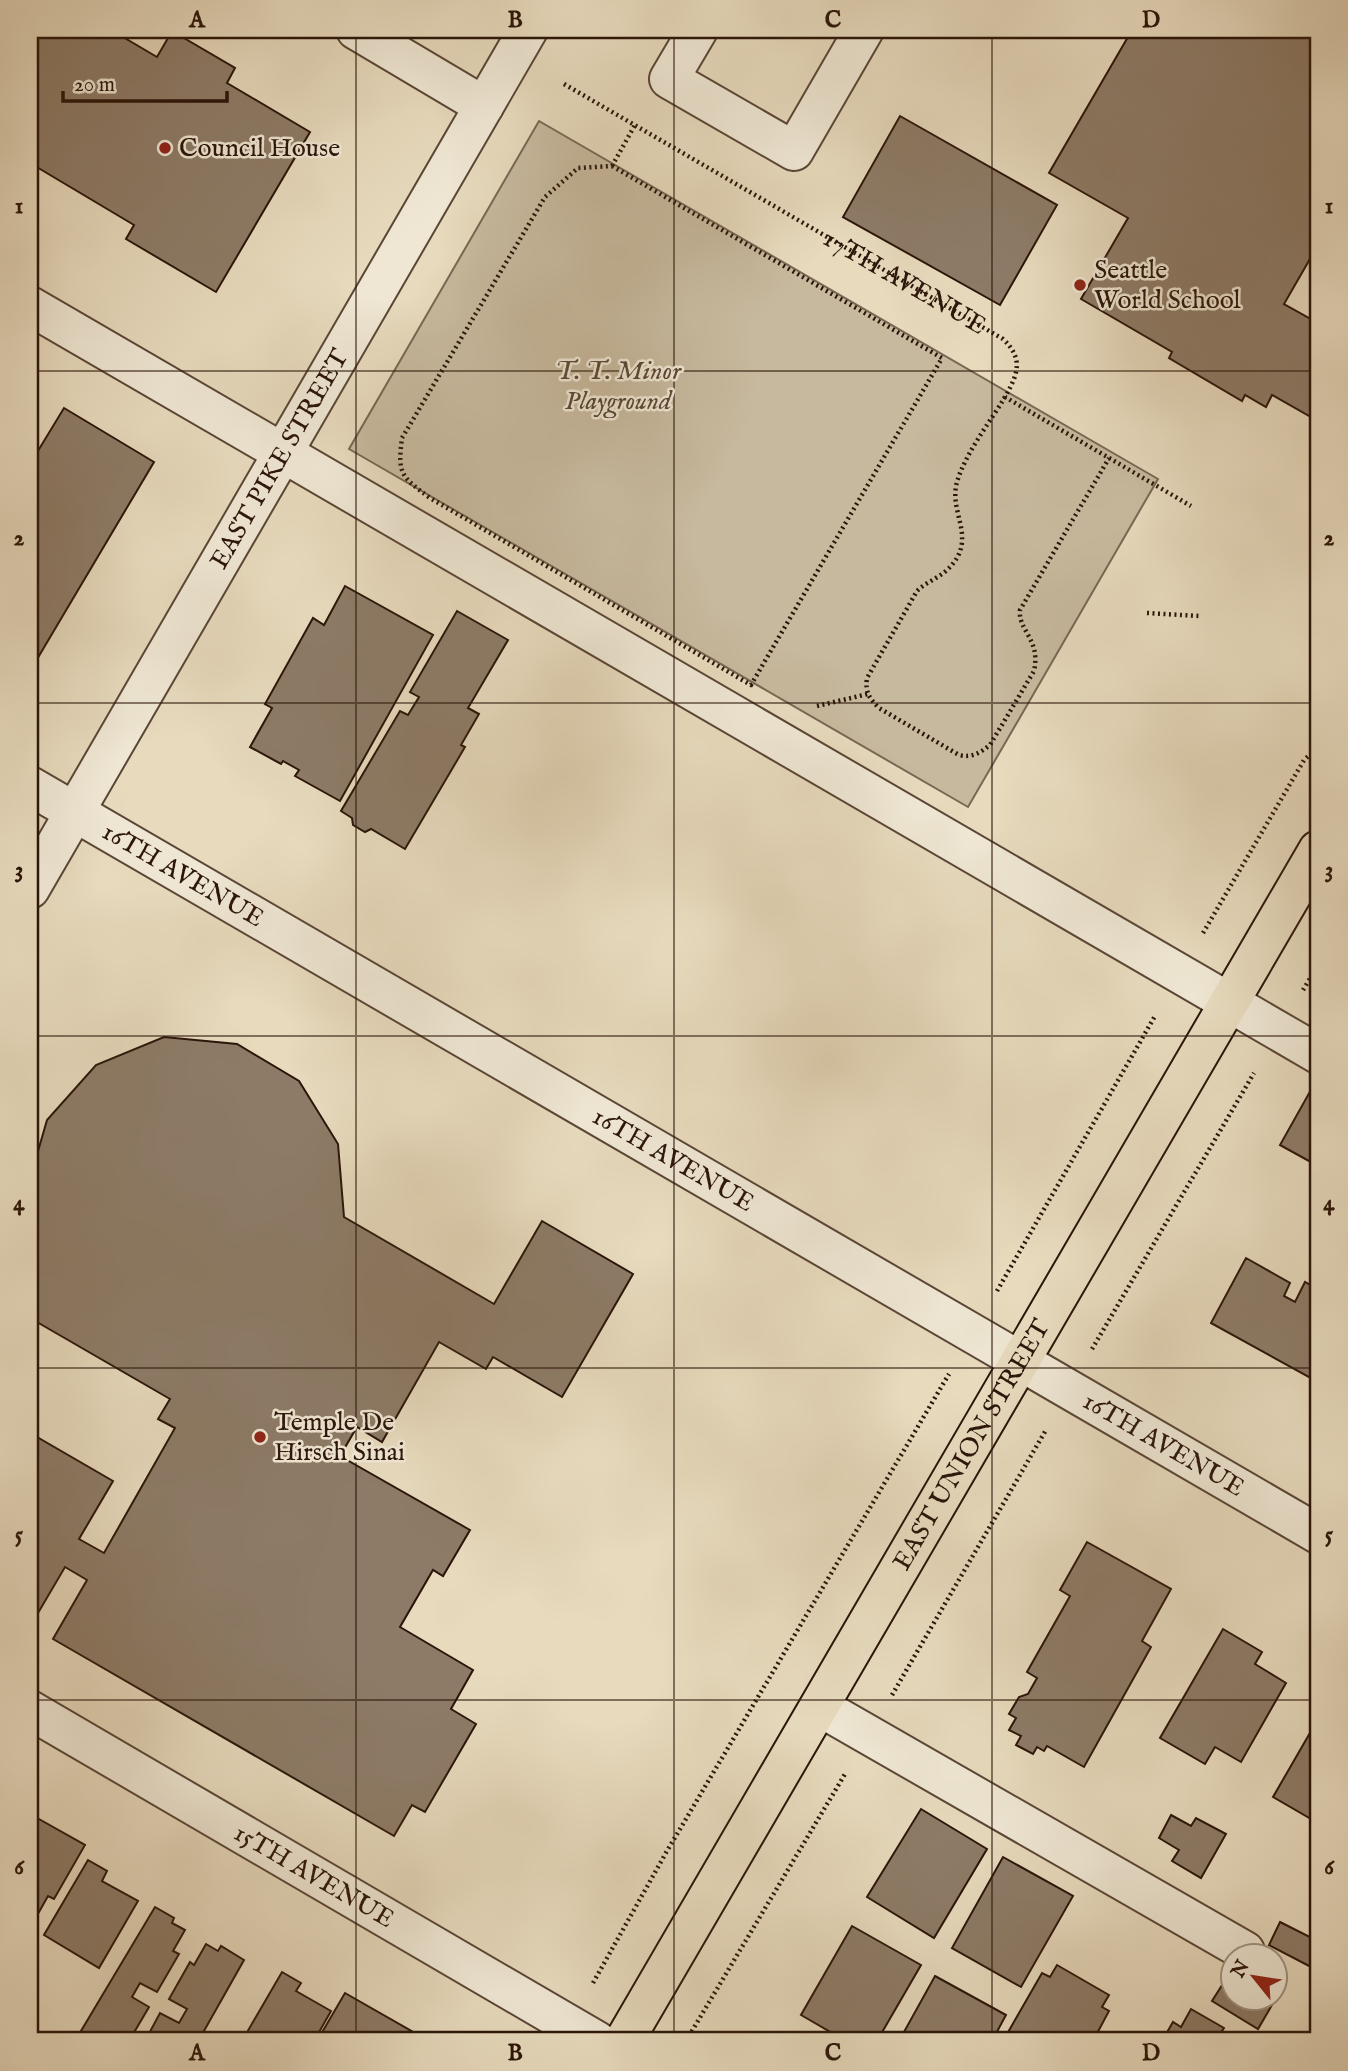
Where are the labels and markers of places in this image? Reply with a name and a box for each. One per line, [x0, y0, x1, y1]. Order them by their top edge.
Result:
place label: Council House [179, 132, 340, 165]
marker: Council House [157, 140, 173, 156]
place label: Seattle World School [1094, 254, 1242, 317]
marker: Seattle World School [1072, 277, 1088, 293]
place label: Temple De Hirsch Sinai [274, 1406, 405, 1469]
marker: Temple De Hirsch Sinai [252, 1429, 268, 1445]

